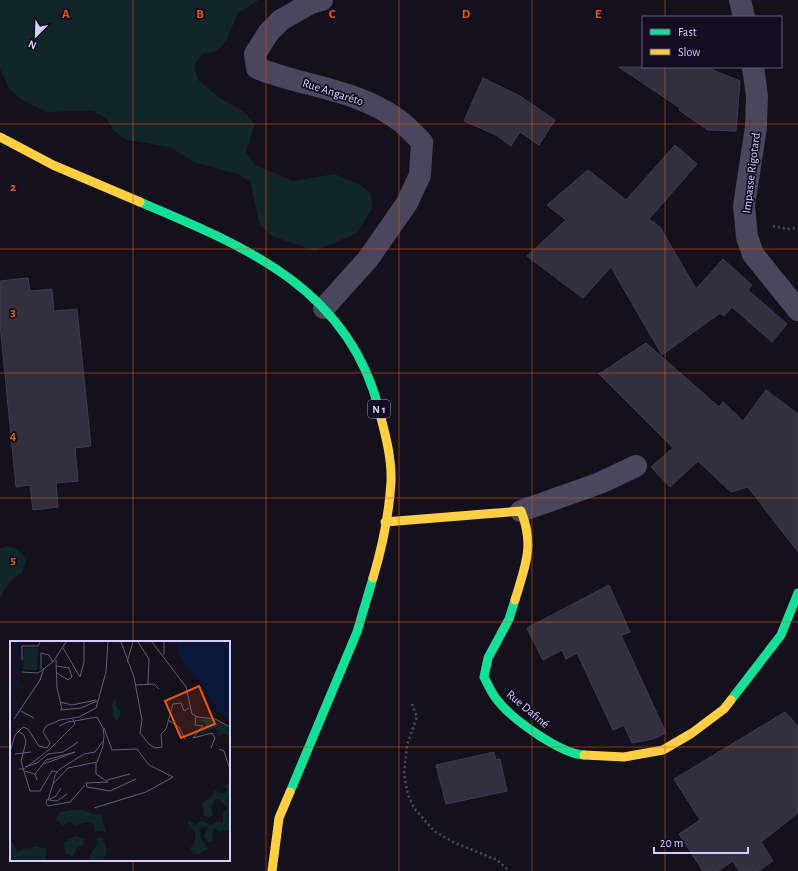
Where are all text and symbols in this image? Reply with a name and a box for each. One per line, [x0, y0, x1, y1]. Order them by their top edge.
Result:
text: A [62, 8, 70, 21]
text: B [196, 8, 204, 21]
text: C [329, 8, 336, 21]
text: D [462, 8, 471, 21]
text: E [595, 8, 602, 21]
north arrow [16, 16, 56, 56]
legend [642, 16, 782, 68]
text: Fast [678, 26, 697, 38]
text: N [27, 38, 38, 51]
text: Slow [678, 46, 700, 58]
street label: Rue Angaréto [301, 77, 365, 107]
street label: Impasse Rigotard [740, 132, 762, 214]
text: 2 [10, 181, 16, 194]
text: 3 [10, 306, 16, 319]
road number: N 1 [368, 400, 390, 418]
text: 4 [10, 430, 17, 443]
text: 5 [10, 554, 16, 567]
inset map [10, 641, 230, 861]
street label: Rue Dafiné [504, 688, 552, 730]
scale bar [654, 829, 748, 855]
text: 20 m [660, 837, 683, 849]

